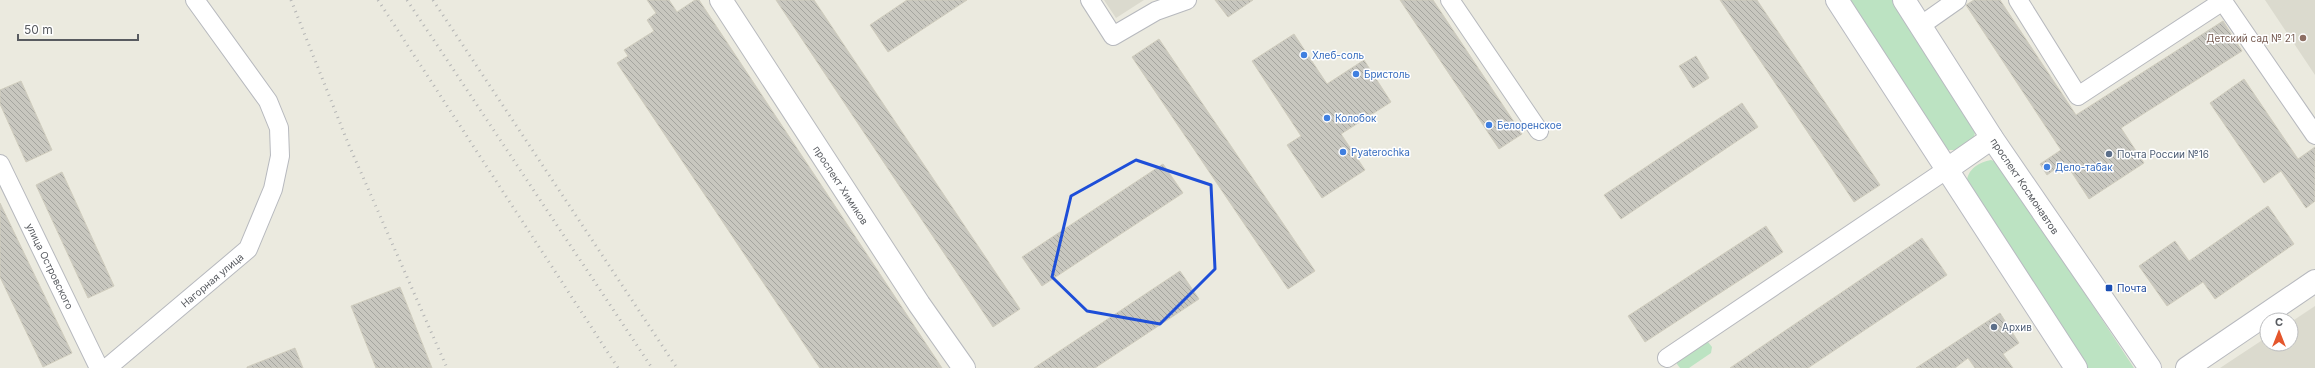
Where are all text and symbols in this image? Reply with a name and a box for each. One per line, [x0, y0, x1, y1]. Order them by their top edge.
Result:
scale bar [18, 16, 138, 42]
text: 50 m [24, 22, 53, 37]
place label: Детский сад № 21 [2206, 32, 2295, 44]
marker: Детский сад № 21 [2298, 33, 2308, 43]
place label: Хлеб-соль [1312, 49, 1364, 61]
marker: Хлеб-соль [1299, 50, 1309, 60]
place label: Бристоль [1364, 68, 1410, 80]
marker: Бристоль [1351, 69, 1361, 79]
place label: Колобок [1335, 112, 1377, 124]
marker: Колобок [1322, 113, 1332, 123]
place label: Белоренское [1497, 119, 1562, 131]
marker: Белоренское [1484, 120, 1494, 130]
street label: проспект Космонавтов [1988, 136, 2062, 237]
street label: проспект Химиков [811, 143, 871, 227]
place label: Pyaterochka [1351, 146, 1410, 158]
marker: Pyaterochka [1338, 147, 1348, 157]
place label: Почта России №16 [2117, 148, 2209, 160]
marker: Почта России №16 [2104, 149, 2114, 159]
place label: Дело-табак [2055, 161, 2113, 173]
marker: Дело-табак [2042, 162, 2052, 172]
street label: улица Островского [24, 221, 76, 311]
street label: Нагорная улица [178, 250, 246, 310]
place label: Почта [2117, 282, 2147, 294]
marker: Почта [2104, 283, 2114, 293]
north arrow [2259, 312, 2299, 352]
text: С [2275, 315, 2283, 329]
place label: Архив [2002, 321, 2032, 333]
marker: Архив [1989, 322, 1999, 332]

